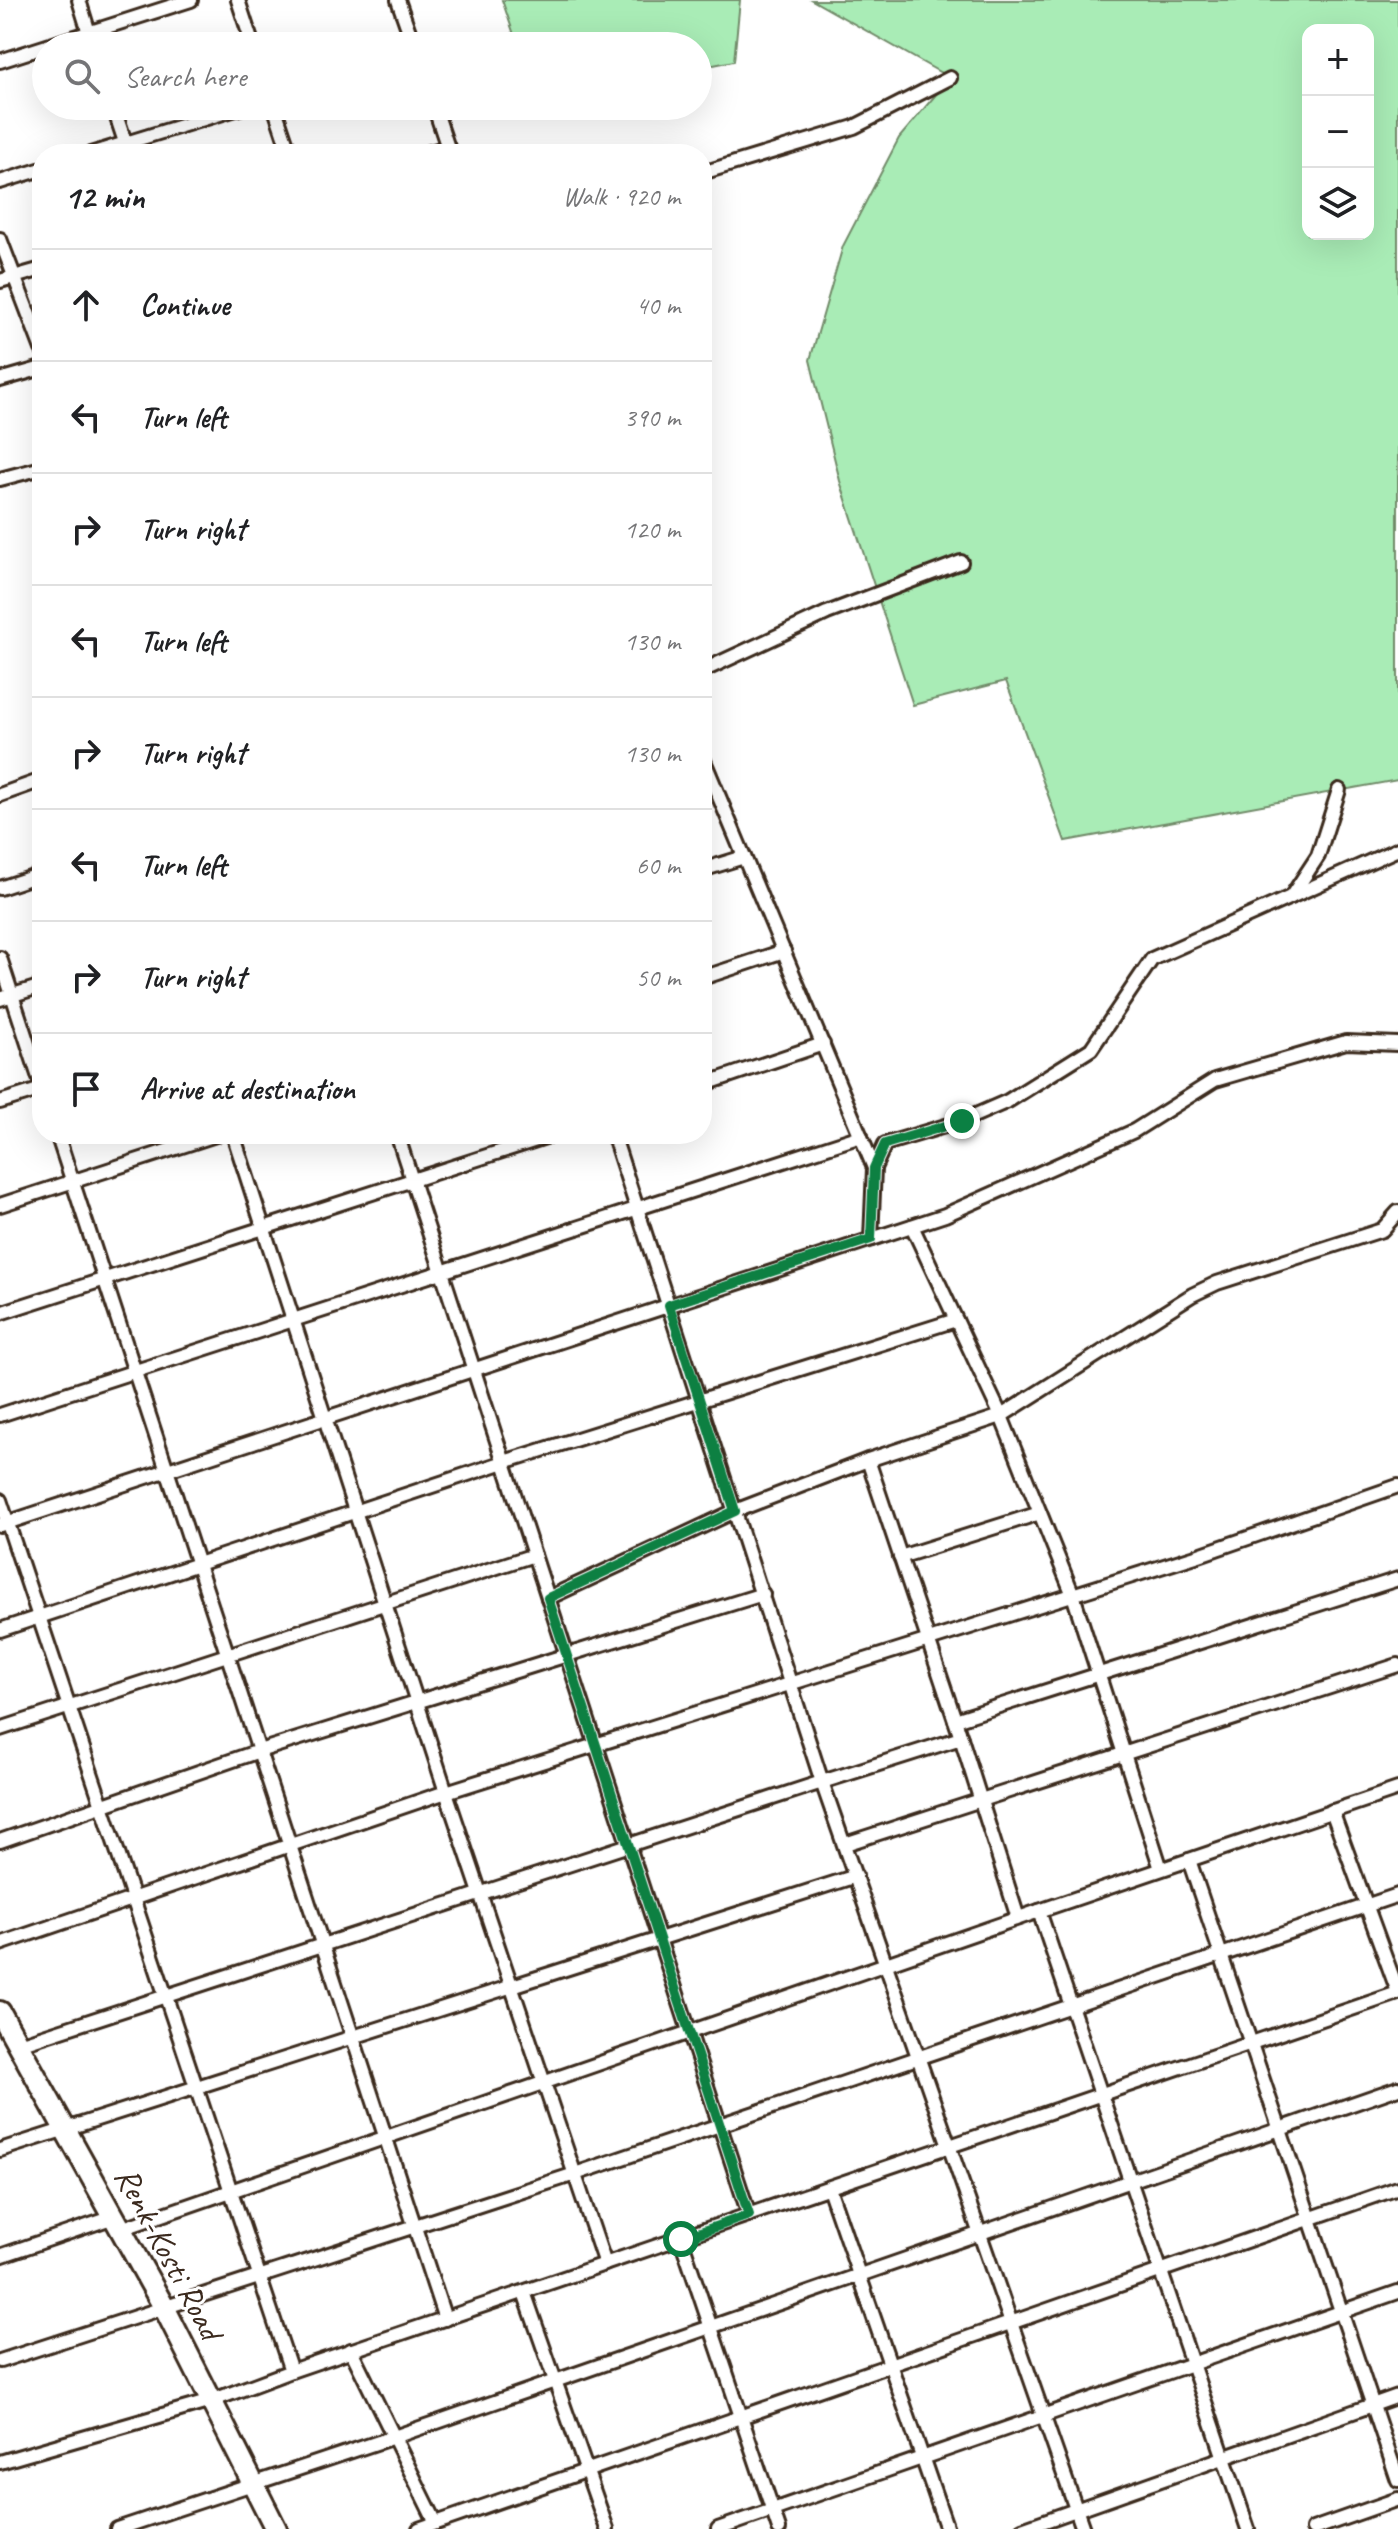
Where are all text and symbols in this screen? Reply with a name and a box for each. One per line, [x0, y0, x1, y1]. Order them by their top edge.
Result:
map controls [1302, 24, 1374, 240]
button: + [1302, 24, 1374, 96]
search box [32, 32, 712, 120]
icon: search [60, 54, 104, 98]
text: Search here [124, 57, 246, 95]
button: − [1302, 96, 1374, 168]
button: layers [1302, 168, 1374, 240]
text: 12 min [64, 175, 144, 218]
text: Walk · 920 m [563, 180, 680, 213]
icon: ahead [64, 283, 108, 327]
text: Continue [140, 286, 230, 324]
text: 40 m [636, 289, 680, 322]
icon: left [64, 395, 108, 439]
text: Turn left [140, 398, 227, 436]
text: 390 m [624, 401, 680, 434]
icon: right [64, 507, 108, 551]
text: Turn right [140, 510, 245, 548]
text: 120 m [624, 513, 680, 546]
icon: left [64, 619, 108, 663]
text: Turn left [140, 622, 227, 660]
text: 130 m [624, 625, 680, 658]
icon: right [64, 731, 108, 775]
text: Turn right [140, 734, 245, 772]
text: 130 m [624, 737, 680, 770]
icon: left [64, 843, 108, 887]
text: Turn left [140, 846, 227, 884]
text: 60 m [636, 849, 680, 882]
icon: right [64, 955, 108, 999]
text: Turn right [140, 958, 245, 996]
text: 50 m [636, 961, 680, 994]
icon: arrive [64, 1067, 108, 1111]
text: Arrive at destination [140, 1070, 355, 1108]
route end [944, 1103, 980, 1139]
street label: Renk-Kosti Road [106, 2159, 235, 2351]
route start [663, 2221, 699, 2257]

